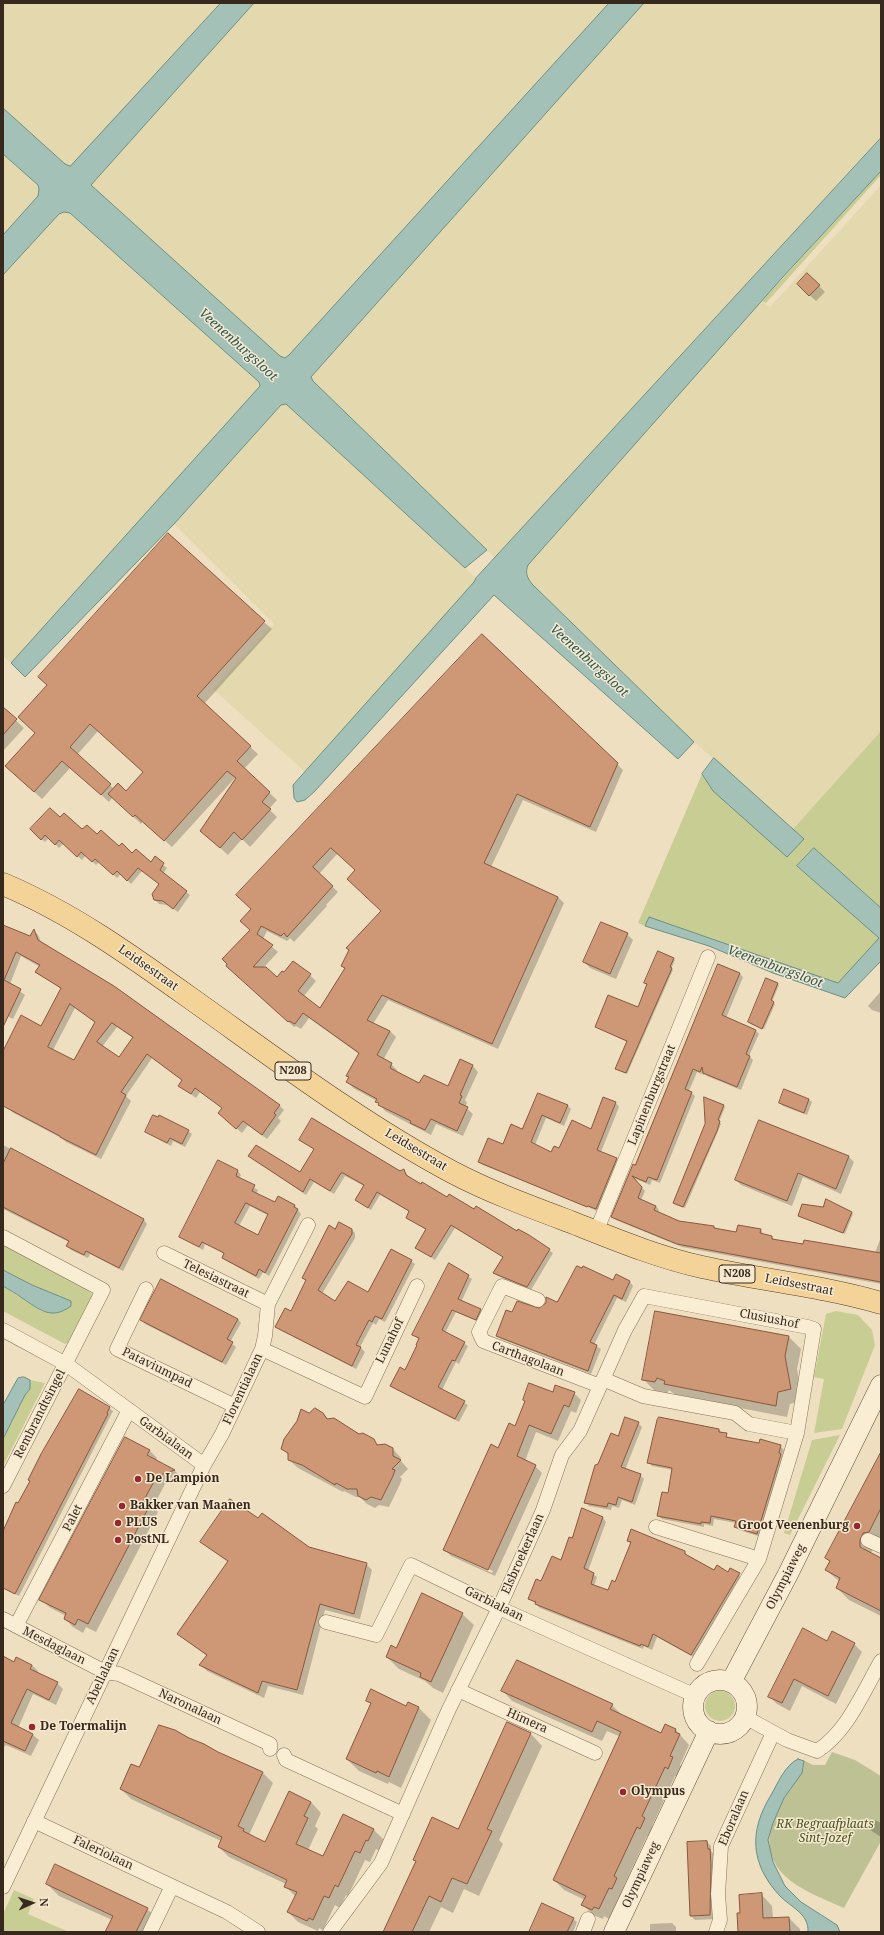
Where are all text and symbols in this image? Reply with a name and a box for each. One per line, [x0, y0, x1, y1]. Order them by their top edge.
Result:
water label: Veenenburgsloot [195, 306, 281, 384]
water label: Veenenburgsloot [546, 622, 632, 700]
street label: Leidsestraat [115, 942, 181, 994]
water label: Veenenburgsloot [725, 942, 825, 992]
street label: Lapinenburgstraat [625, 1043, 679, 1147]
road number: N208 [275, 1062, 311, 1080]
street label: Leidsestraat [382, 1126, 450, 1174]
street label: Telesiastraat [180, 1257, 252, 1301]
road number: N208 [719, 1265, 755, 1283]
street label: Leidsestraat [763, 1271, 835, 1299]
street label: Clusiushof [738, 1306, 800, 1332]
street label: Lunahof [373, 1316, 407, 1366]
street label: Carthagolaan [490, 1339, 566, 1379]
street label: Pataviumpad [120, 1345, 194, 1391]
street label: Florentialaan [220, 1351, 266, 1427]
street label: Rembrandtsingel [11, 1367, 69, 1461]
street label: Garbialaan [136, 1413, 196, 1463]
place label: De Lampion [146, 1472, 219, 1486]
marker: De Lampion [133, 1474, 143, 1484]
place label: Bakker van Maanen [130, 1499, 251, 1513]
marker: Bakker van Maanen [117, 1501, 127, 1511]
street label: Palet [60, 1502, 86, 1534]
street label: Elsbroekerlaan [499, 1511, 547, 1597]
place label: PLUS [126, 1516, 157, 1530]
marker: PLUS [113, 1518, 123, 1528]
place label: Groot Veenenburg [738, 1519, 849, 1533]
marker: Groot Veenenburg [852, 1521, 862, 1531]
place label: PostNL [126, 1533, 169, 1547]
marker: PostNL [113, 1535, 123, 1545]
street label: Olympiaweg [763, 1542, 809, 1612]
street label: Garbialaan [462, 1584, 526, 1624]
street label: Mesdaglaan [20, 1624, 88, 1668]
street label: Abellalaan [83, 1645, 123, 1707]
street label: Naronalaan [156, 1686, 224, 1728]
street label: Himera [504, 1706, 550, 1736]
place label: De Toermalijn [40, 1720, 127, 1734]
marker: De Toermalijn [27, 1722, 37, 1732]
place label: Olympus [631, 1785, 685, 1799]
marker: Olympus [618, 1787, 628, 1797]
street label: Eboralaan [716, 1788, 752, 1848]
park label: RK Begraafplaats Sint-Jozef [776, 1818, 874, 1846]
street label: Faleriolaan [71, 1833, 135, 1873]
street label: Olympiaweg [619, 1839, 663, 1911]
north arrow [12, 1883, 52, 1923]
text: N [37, 1898, 52, 1907]

